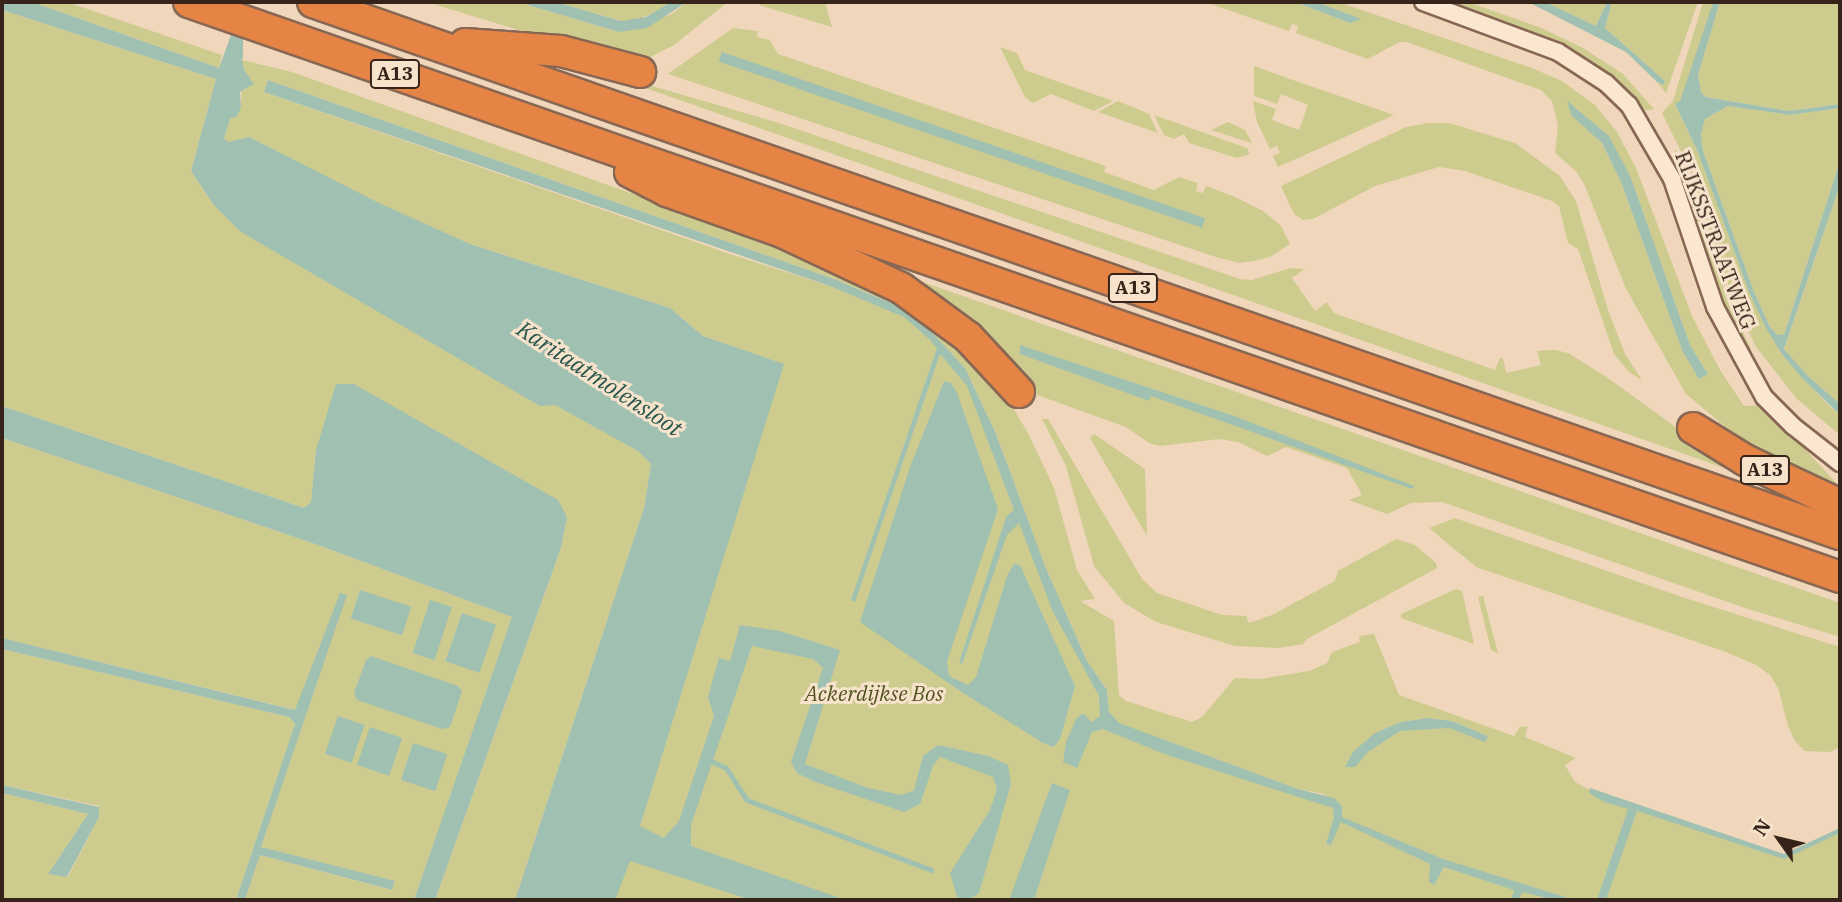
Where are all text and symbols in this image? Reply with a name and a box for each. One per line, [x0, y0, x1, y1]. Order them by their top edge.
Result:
road number: A13 [369, 58, 421, 90]
street label: RIJKSSTRAATWEG [1670, 147, 1762, 333]
road number: A13 [1107, 272, 1159, 304]
water label: Karitaatmolensloot [512, 314, 688, 442]
road number: A13 [1739, 454, 1791, 485]
park label: Ackerdijkse Bos [805, 680, 943, 706]
north arrow [1744, 804, 1814, 874]
text: N [1747, 814, 1776, 840]

